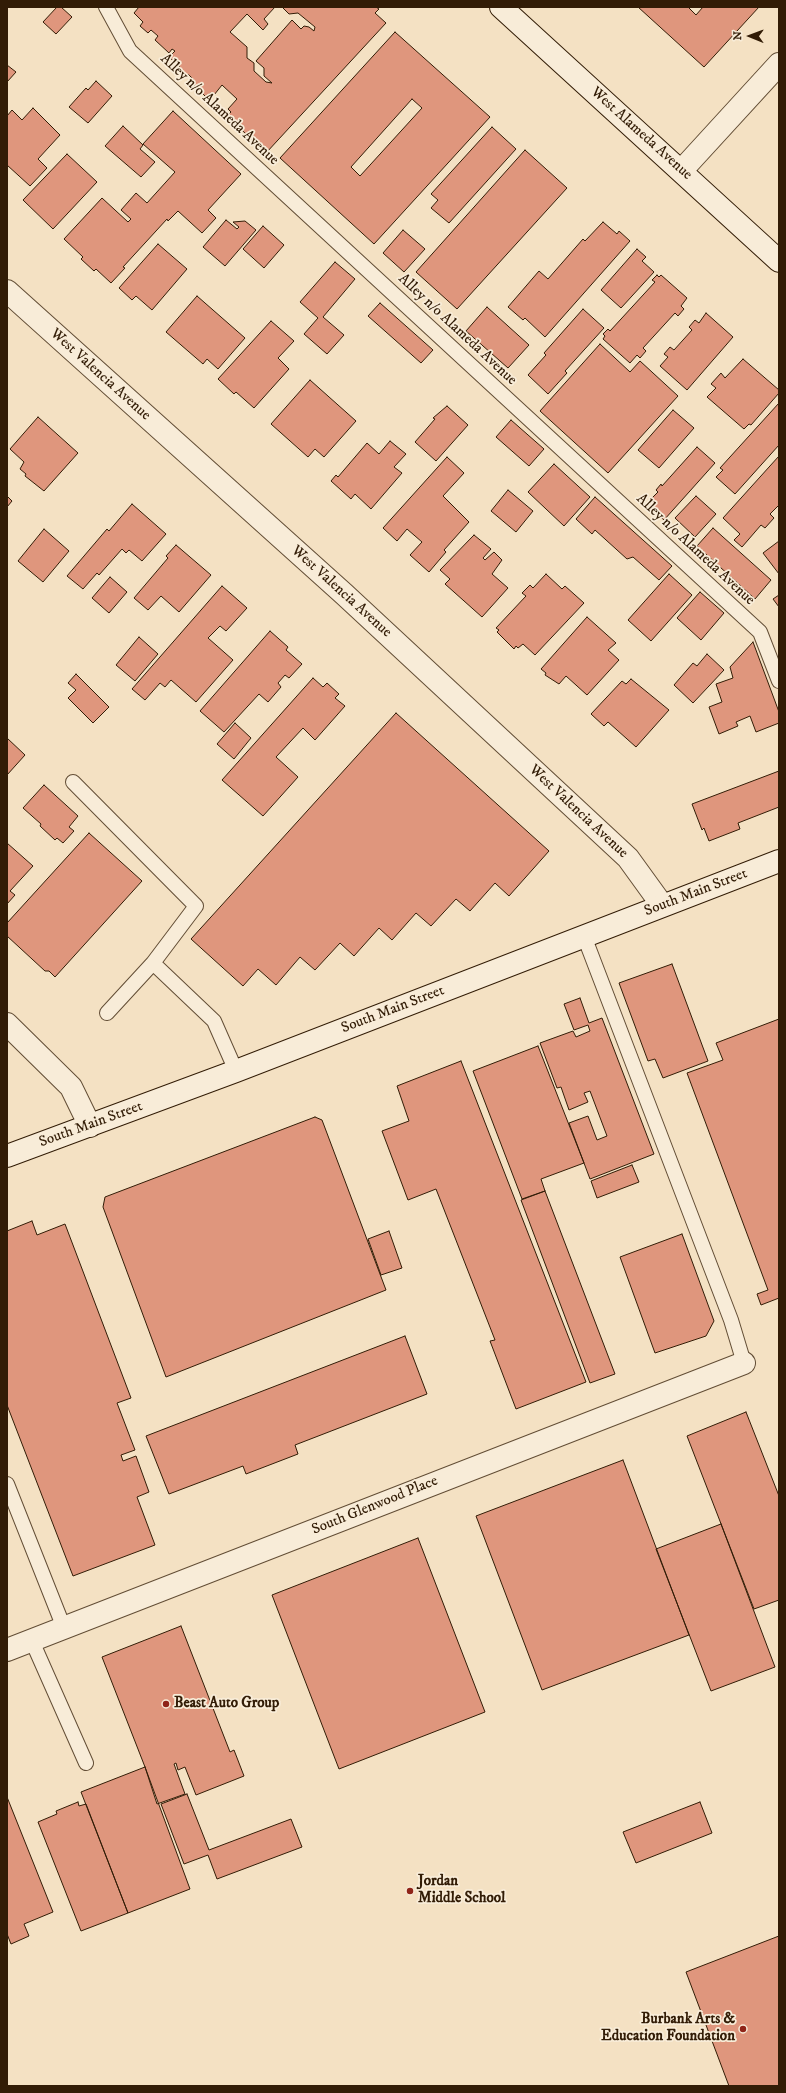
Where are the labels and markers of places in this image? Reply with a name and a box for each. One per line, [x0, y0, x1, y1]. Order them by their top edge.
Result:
place label: Beast Auto Group [174, 1695, 279, 1713]
marker: Beast Auto Group [161, 1699, 171, 1709]
place label: Jordan Middle School [418, 1873, 506, 1908]
marker: Jordan Middle School [405, 1886, 415, 1896]
place label: Burbank Arts & Education Foundation [601, 2011, 735, 2046]
marker: Burbank Arts & Education Foundation [738, 2024, 748, 2034]

